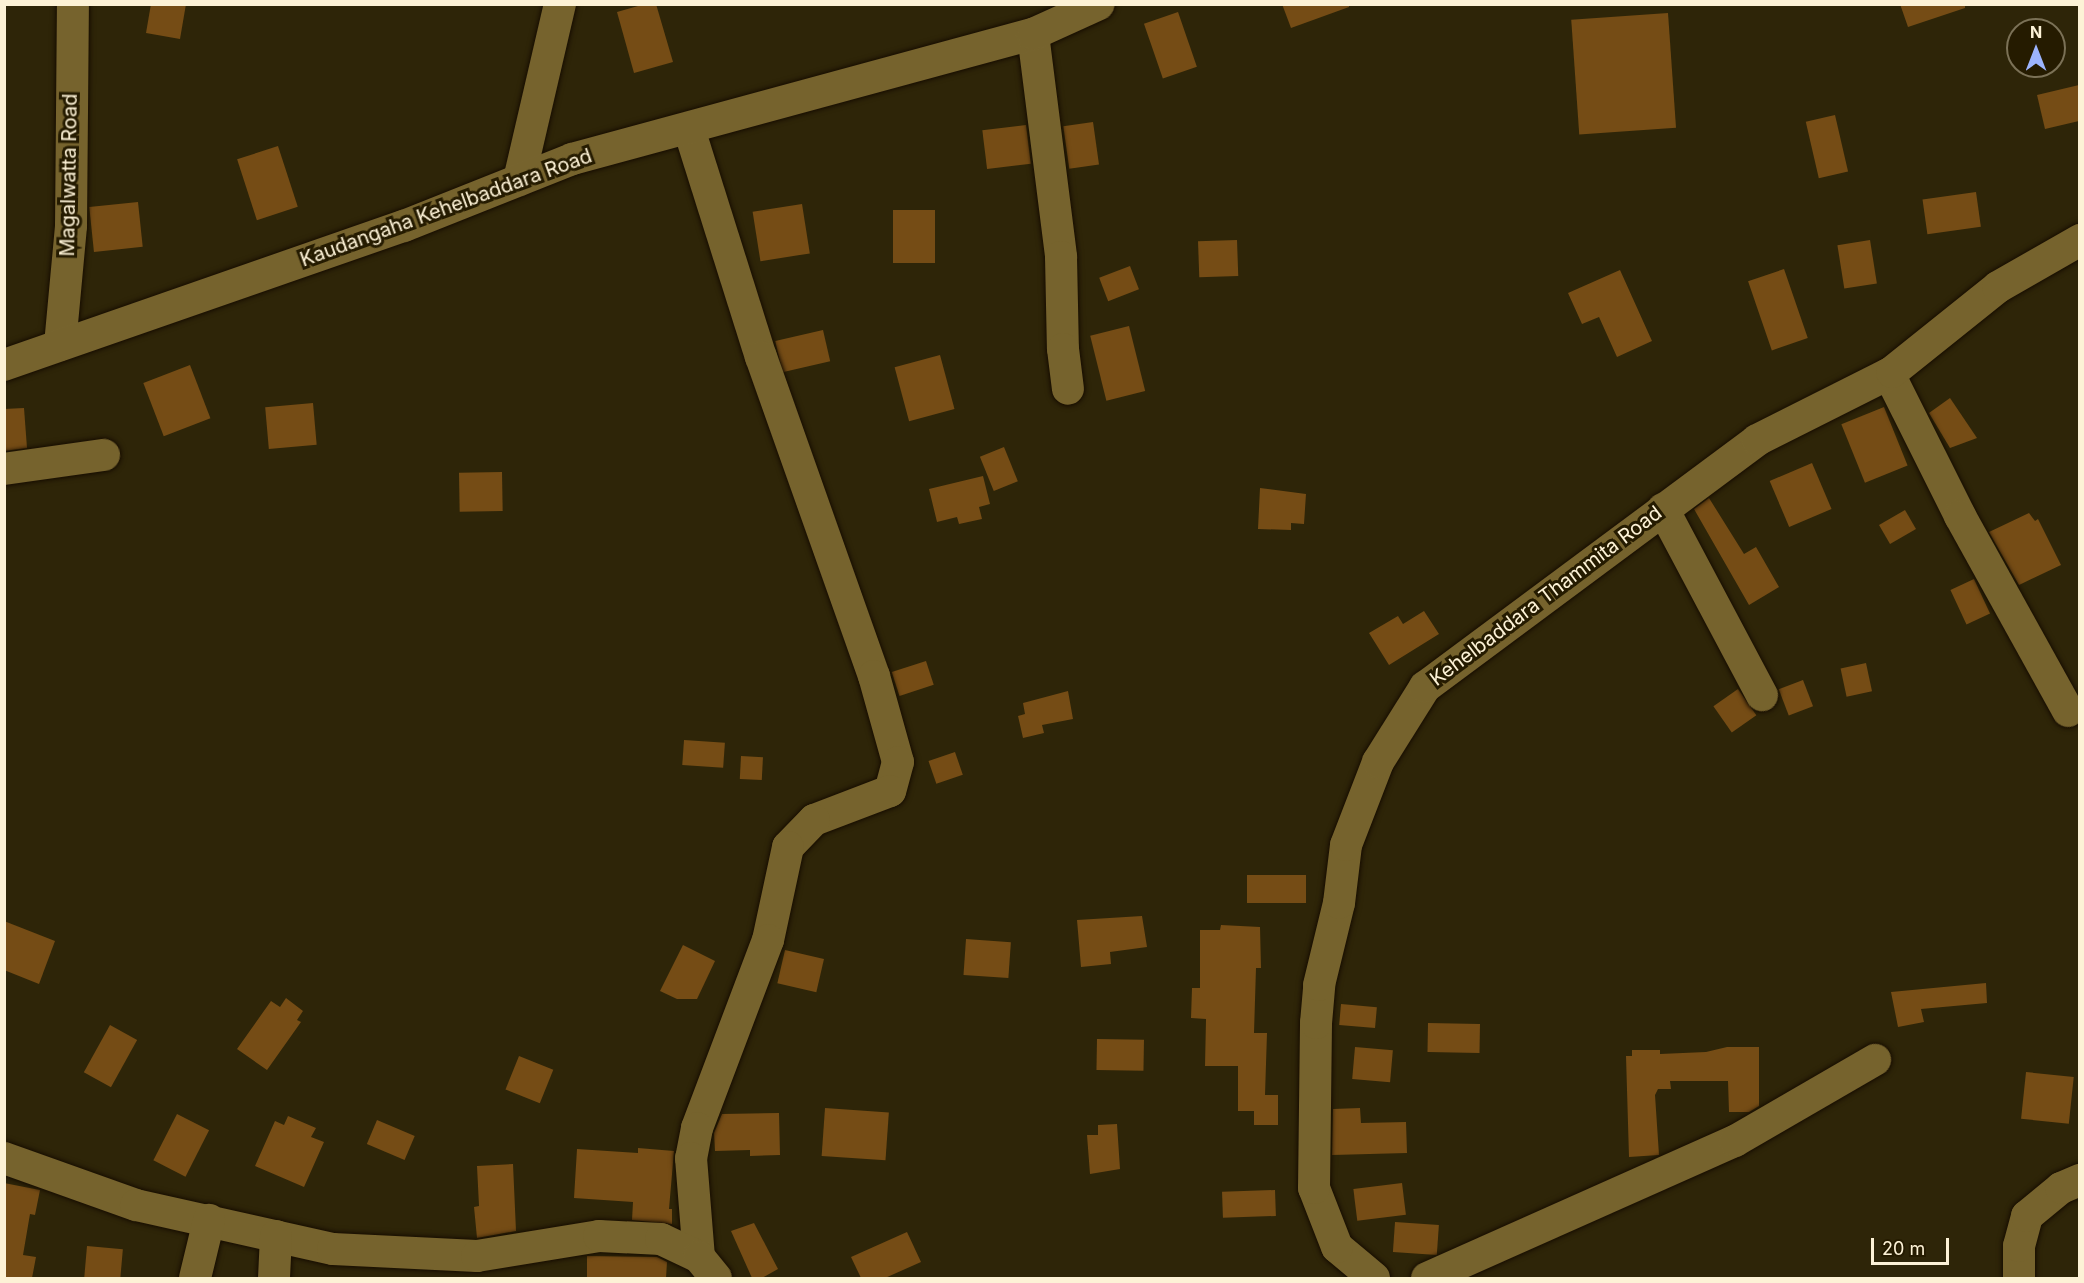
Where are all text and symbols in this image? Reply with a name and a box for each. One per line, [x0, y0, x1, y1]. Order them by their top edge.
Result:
north arrow [2006, 18, 2066, 78]
text: N [2030, 22, 2042, 42]
street label: Magalwatta Road [56, 93, 82, 257]
street label: Kaudangaha Kehelbaddara Road [297, 144, 595, 272]
street label: Kehelbaddara Thammita Road [1425, 501, 1667, 691]
scale bar [1874, 1226, 1952, 1264]
text: 20 m [1882, 1238, 1925, 1259]

